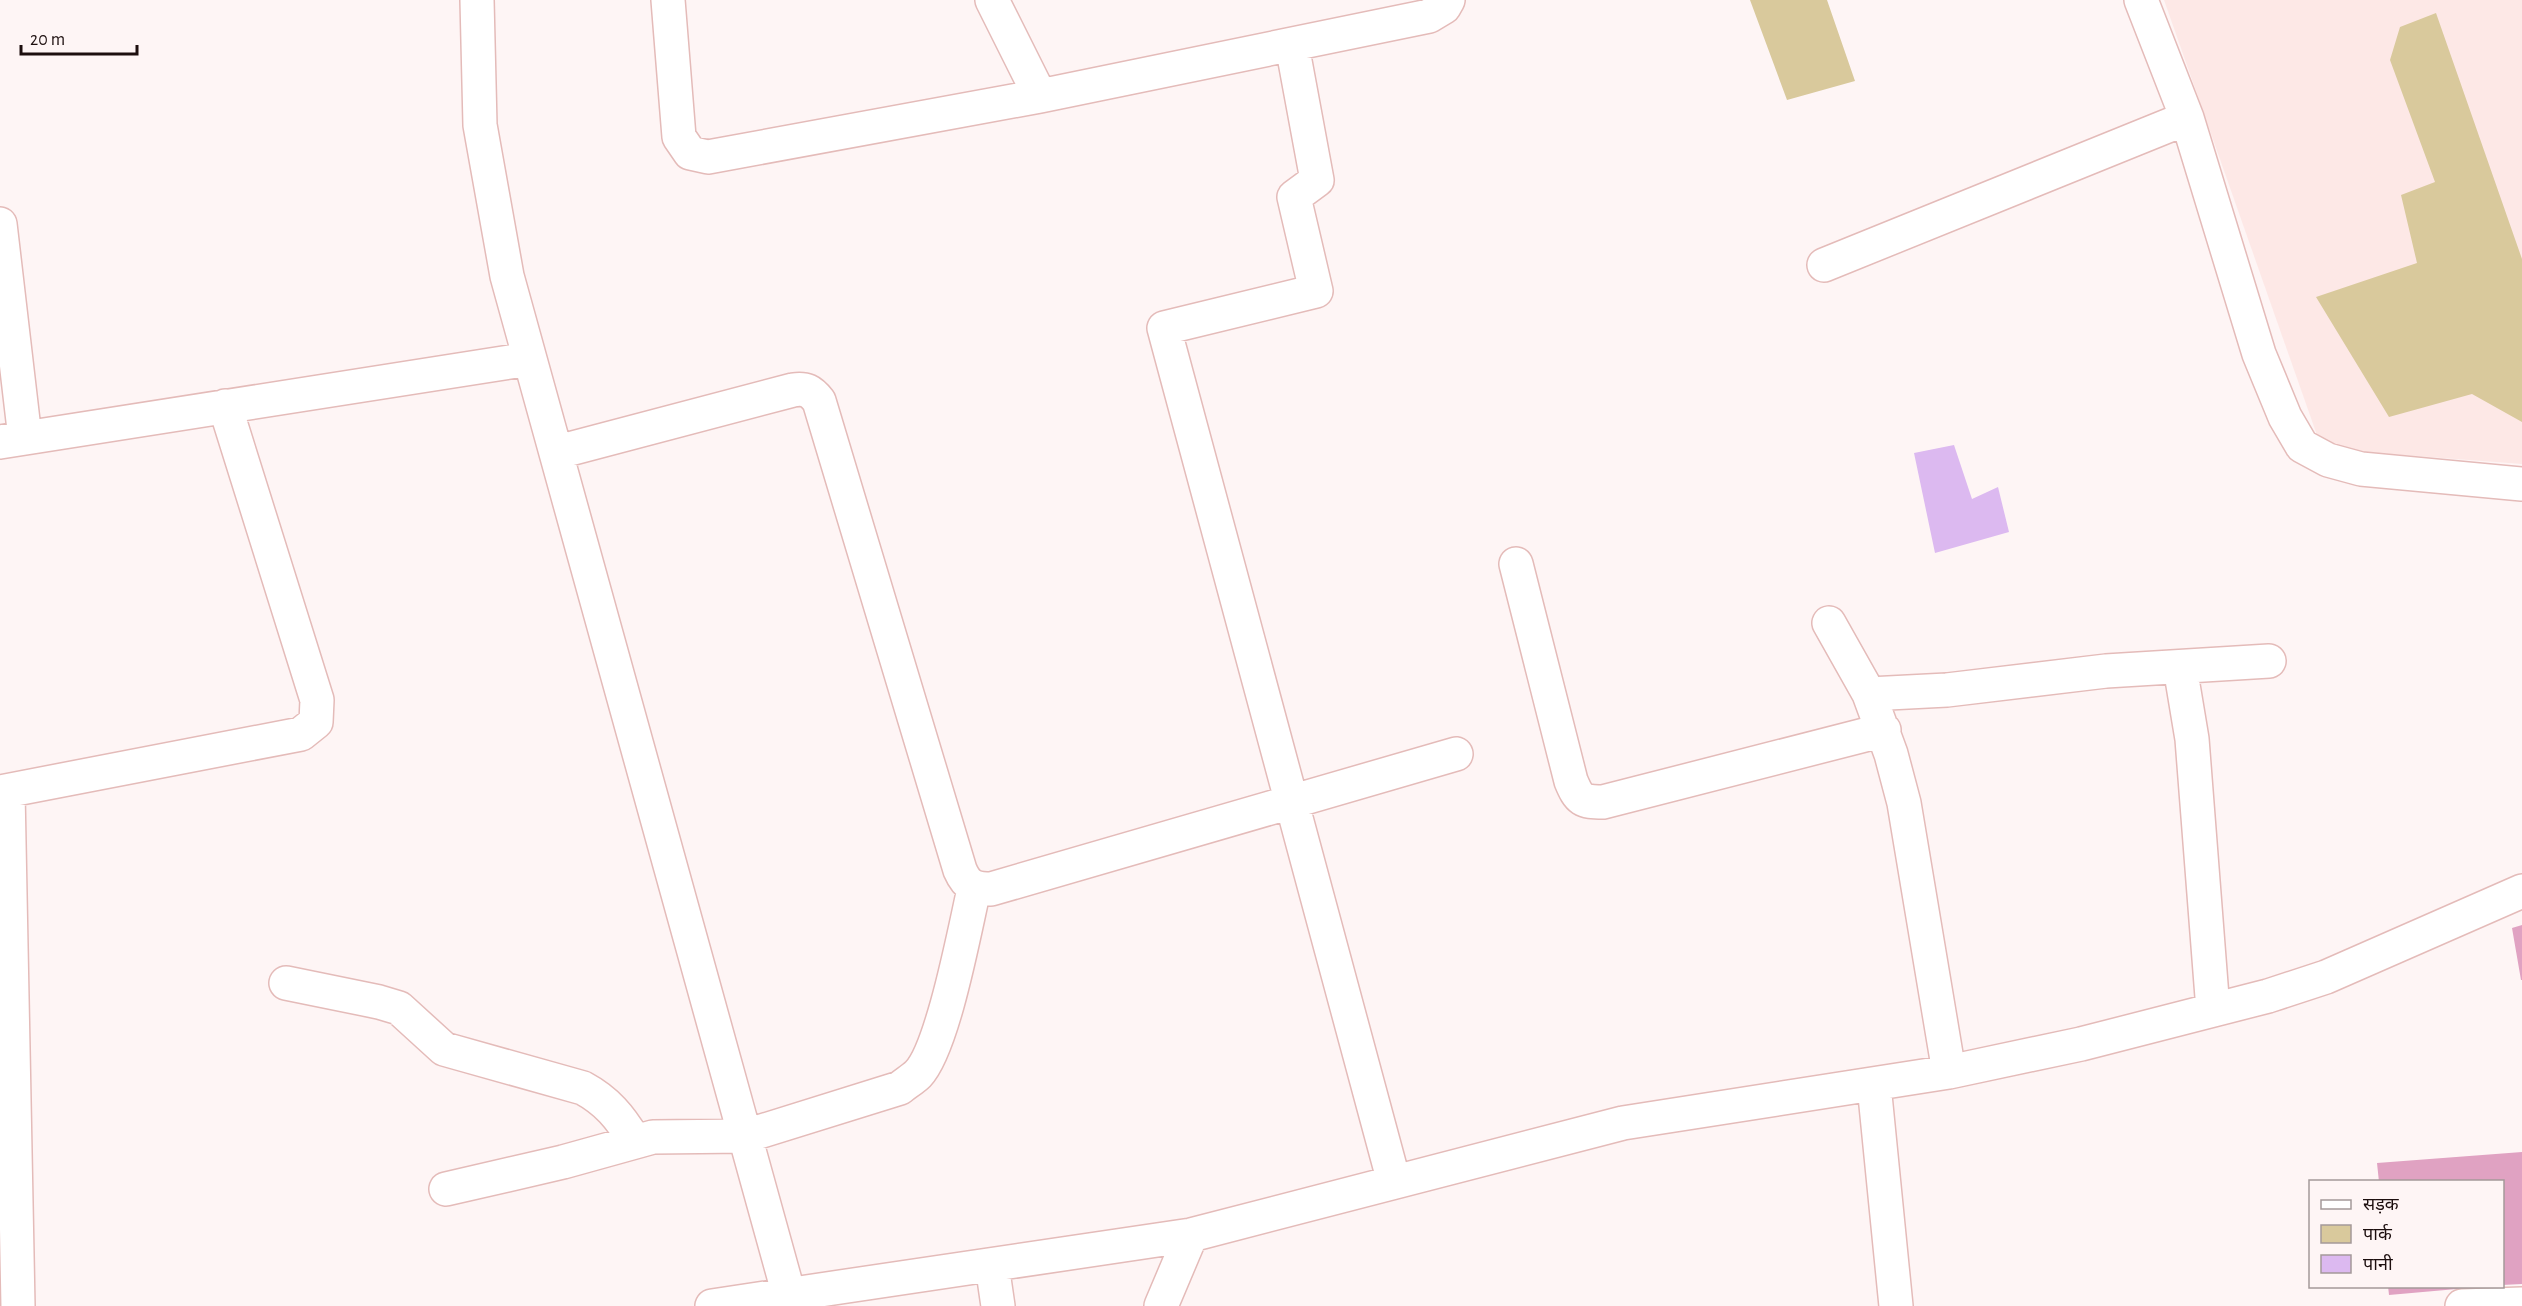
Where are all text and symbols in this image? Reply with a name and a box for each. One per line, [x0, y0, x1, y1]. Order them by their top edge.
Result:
scale bar [21, 18, 136, 56]
text: 20 m [30, 31, 65, 49]
legend [2309, 1180, 2504, 1288]
text: सड़क [2363, 1196, 2400, 1214]
text: पार्क [2363, 1223, 2393, 1244]
text: पानी [2363, 1254, 2393, 1274]

